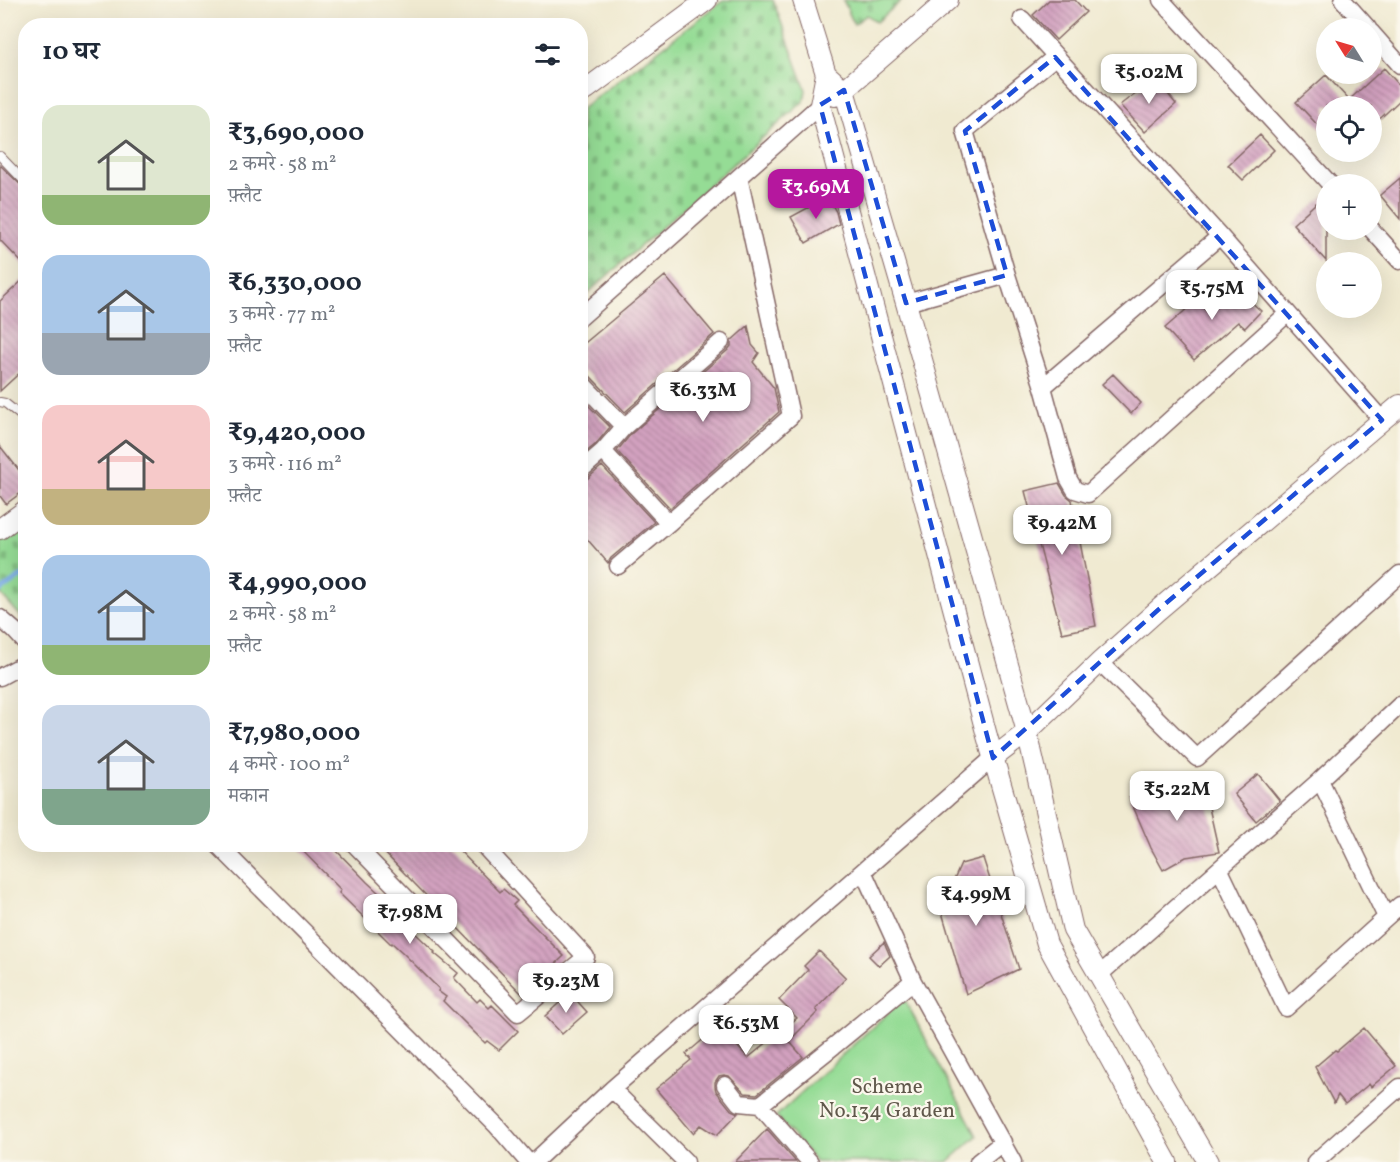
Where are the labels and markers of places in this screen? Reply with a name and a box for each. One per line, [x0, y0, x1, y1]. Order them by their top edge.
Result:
pin: ₹5.02M [1100, 54, 1198, 105]
pin: ₹3.69M [767, 169, 865, 220]
pin: ₹5.75M [1163, 270, 1261, 321]
pin: ₹6.33M [654, 372, 752, 423]
pin: ₹9.42M [1013, 505, 1111, 556]
pin: ₹5.22M [1128, 771, 1226, 822]
pin: ₹4.99M [927, 876, 1025, 927]
pin: ₹7.98M [361, 894, 459, 945]
pin: ₹9.23M [517, 963, 615, 1014]
pin: ₹6.53M [697, 1005, 795, 1056]

